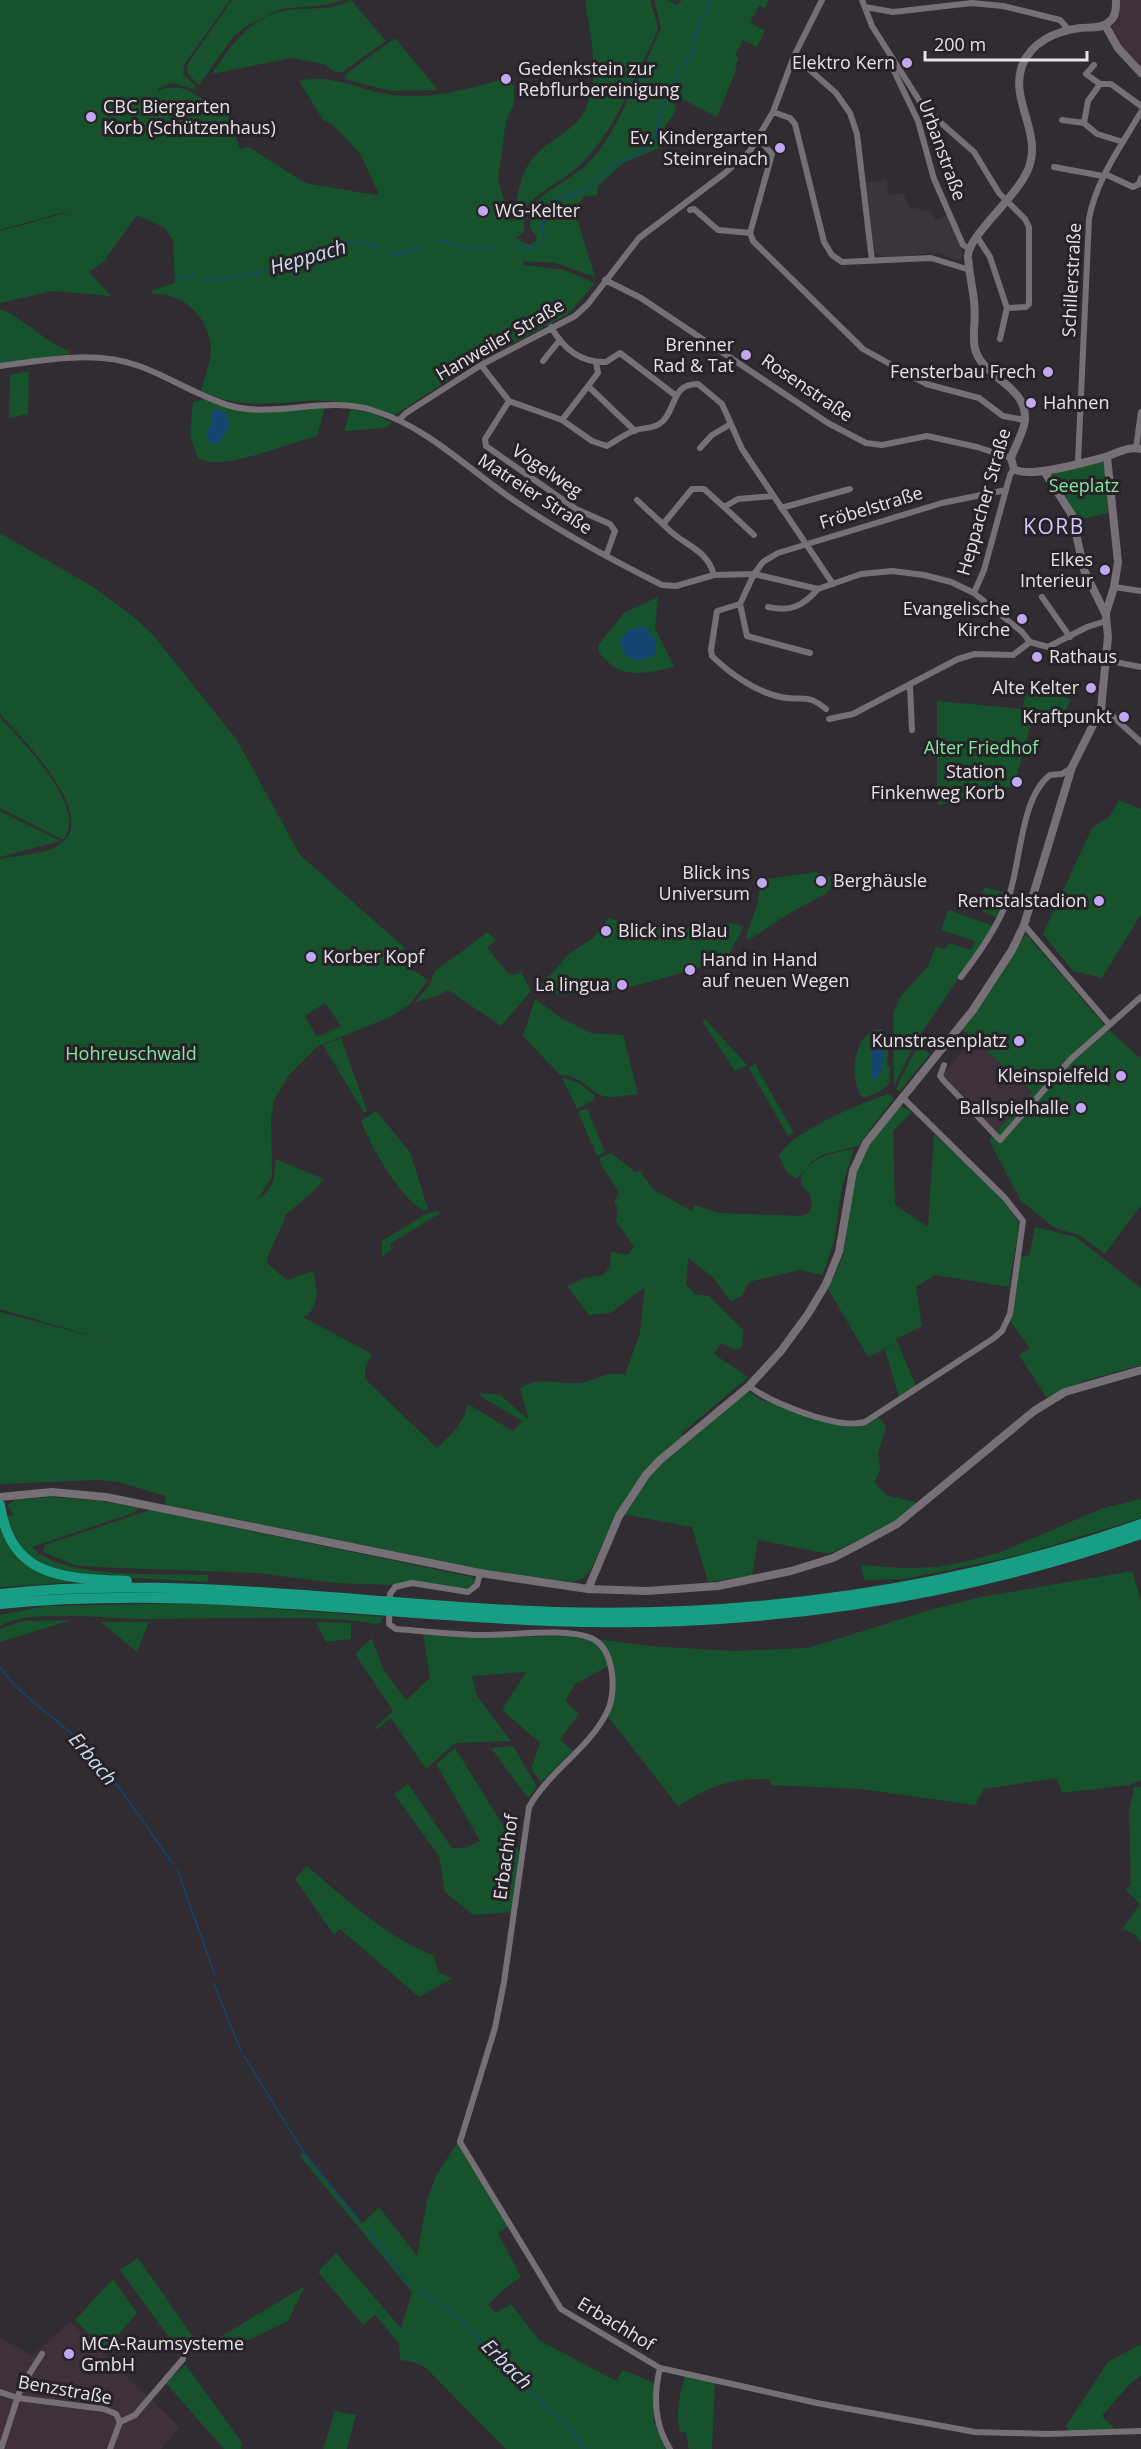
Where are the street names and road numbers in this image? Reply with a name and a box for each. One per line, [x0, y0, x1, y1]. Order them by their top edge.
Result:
street label: Urbanstraße [914, 96, 972, 204]
street label: Schillerstraße [1056, 222, 1086, 338]
street label: Hanweiler Straße [431, 293, 568, 386]
street label: Rosenstraße [757, 348, 858, 427]
street label: Heppacher Straße [951, 425, 1016, 578]
street label: Vogelweg [508, 438, 588, 503]
street label: Matreier Straße [474, 447, 597, 539]
street label: Fröbelstraße [816, 480, 925, 534]
street label: Erbachhof [487, 1812, 523, 1901]
street label: Erbachhof [573, 2291, 660, 2356]
street label: Benzstraße [16, 2369, 114, 2409]

